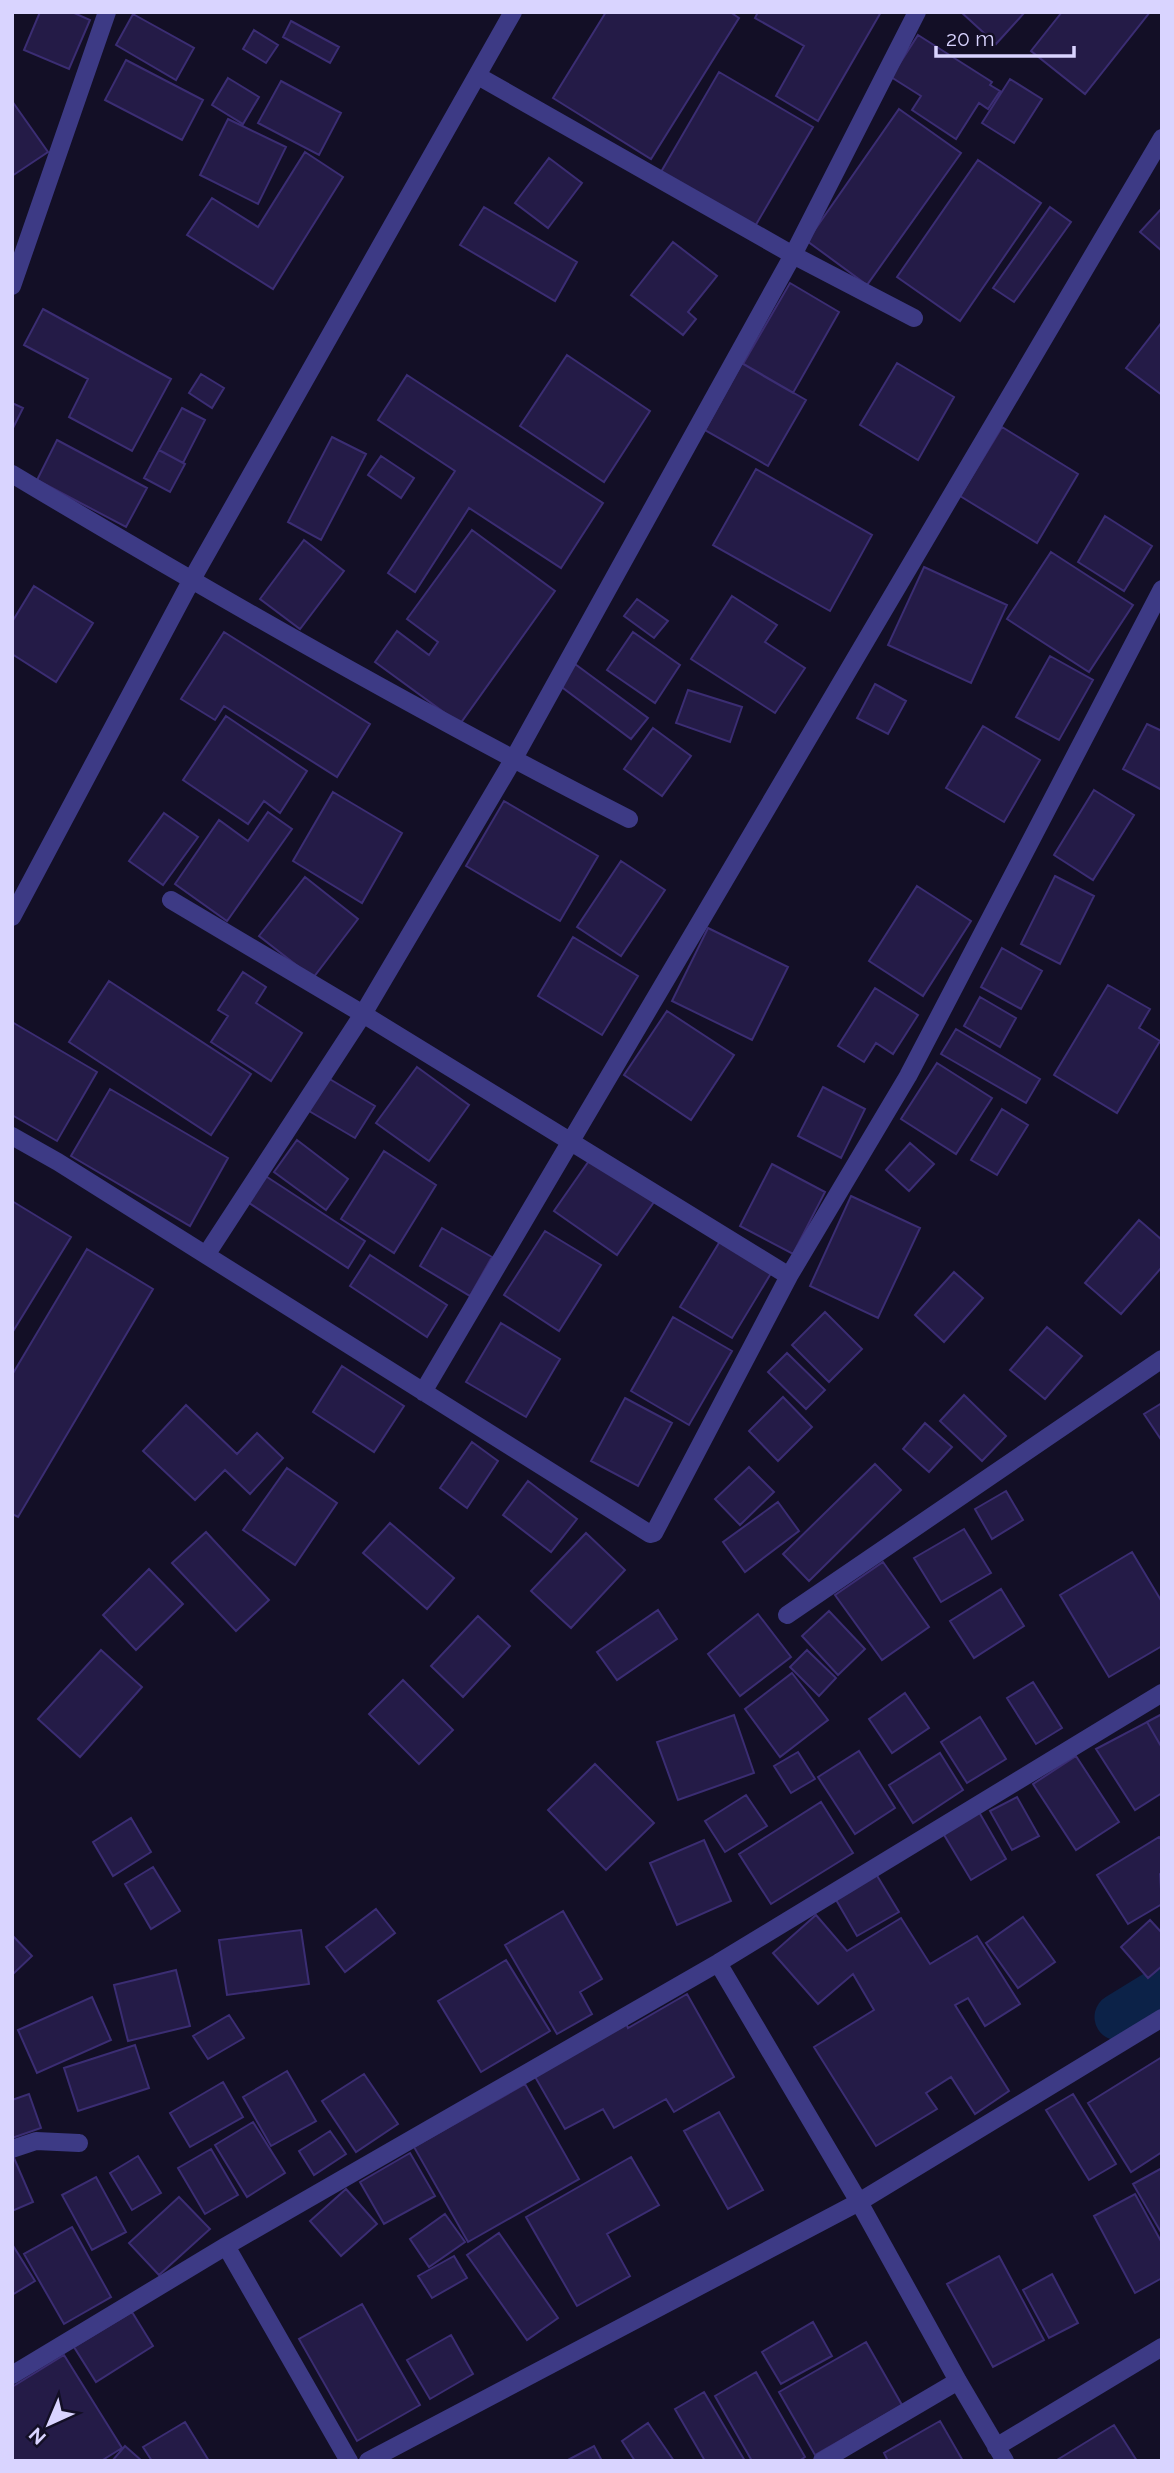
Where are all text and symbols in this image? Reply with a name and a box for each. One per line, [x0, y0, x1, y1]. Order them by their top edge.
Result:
scale bar [936, 14, 1074, 58]
text: 20 m [946, 26, 994, 51]
north arrow [14, 2389, 84, 2459]
text: N [24, 2423, 50, 2449]

